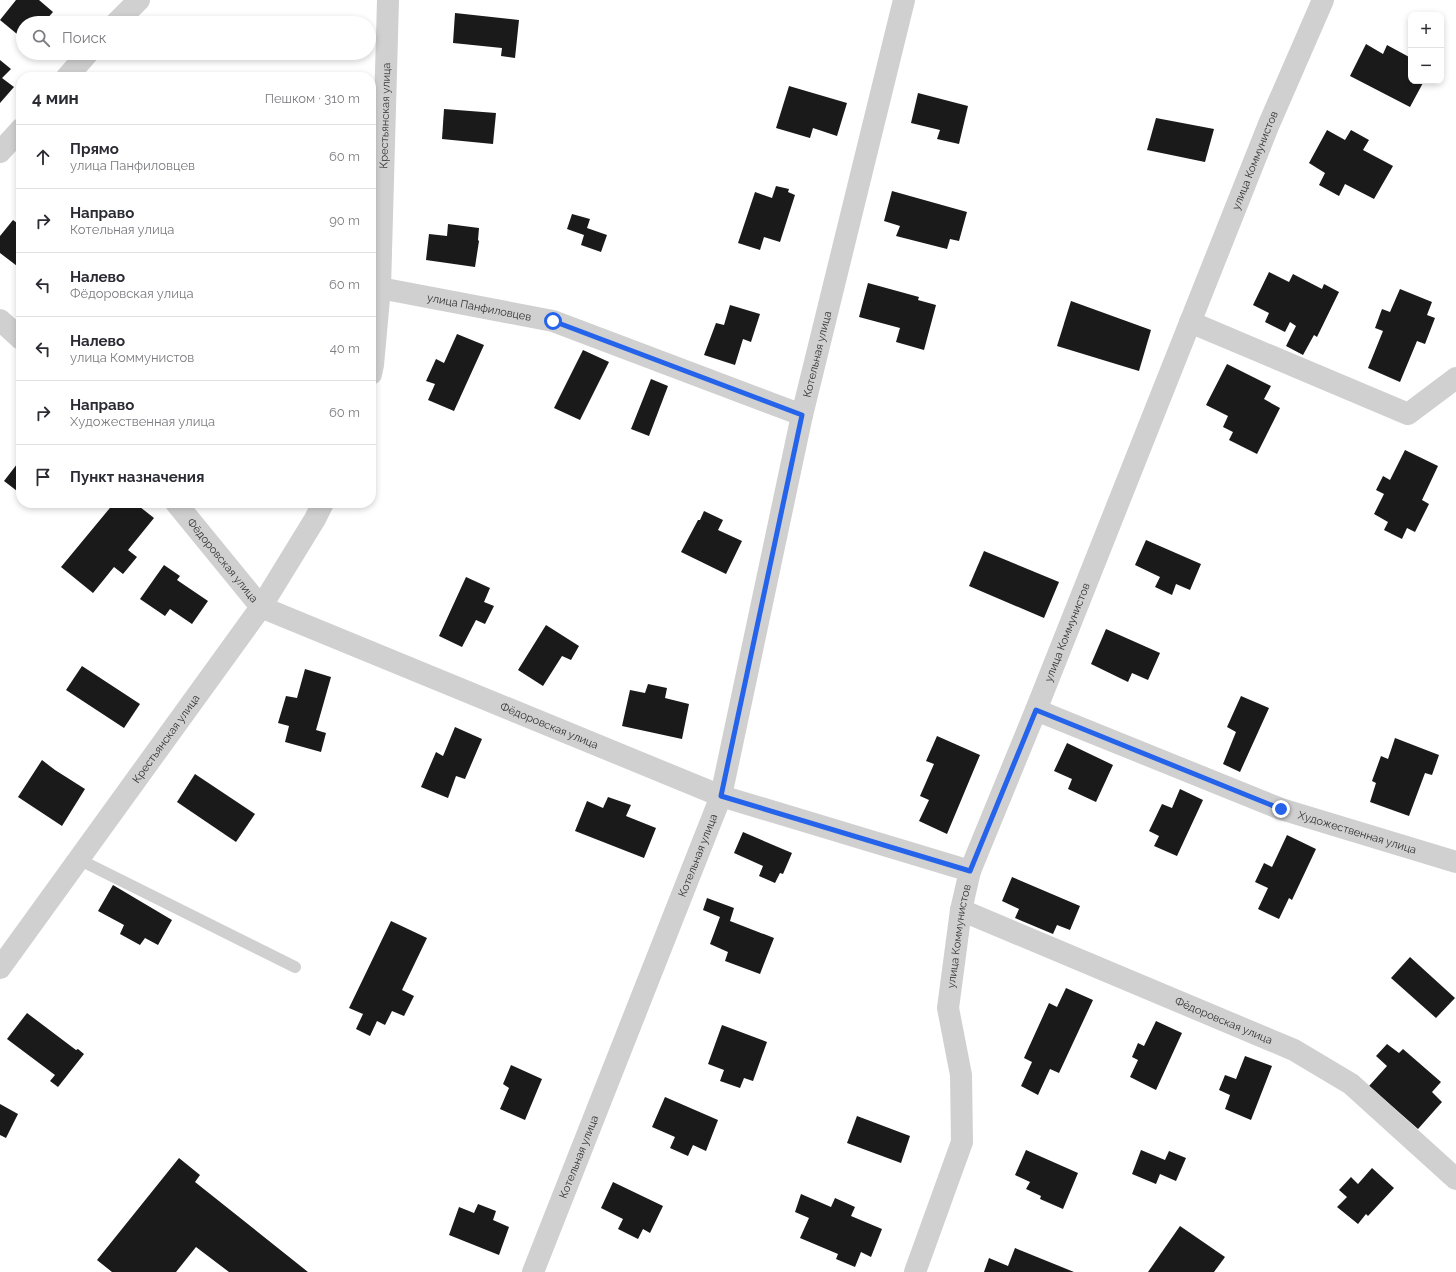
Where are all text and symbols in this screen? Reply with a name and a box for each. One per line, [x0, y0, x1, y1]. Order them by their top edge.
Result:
map controls [1408, 12, 1444, 84]
button: + [1408, 12, 1444, 48]
search box [16, 16, 376, 60]
icon: search [30, 27, 52, 49]
text: Поиск [62, 29, 107, 47]
button: − [1408, 48, 1444, 84]
street label: Крестьянская улица [377, 62, 393, 169]
text: 4 мин [32, 88, 79, 108]
text: Пешком · 310 m [265, 91, 360, 106]
street label: улица Коммунистов [1230, 109, 1281, 212]
text: Прямо [70, 140, 119, 158]
icon: ahead [32, 146, 54, 168]
text: 60 m [329, 149, 360, 164]
text: улица Панфиловцев [70, 158, 195, 173]
text: Направо [70, 204, 134, 222]
icon: right [32, 210, 54, 232]
text: 90 m [329, 213, 360, 228]
text: Котельная улица [70, 222, 174, 237]
text: Налево [70, 268, 125, 286]
icon: left [32, 274, 54, 296]
text: 60 m [329, 277, 360, 292]
text: Фёдоровская улица [70, 286, 194, 301]
street label: улица Панфиловцев [426, 291, 532, 324]
street label: Котельная улица [801, 310, 834, 399]
route start [544, 312, 562, 330]
text: Налево [70, 332, 125, 350]
icon: left [32, 338, 54, 360]
text: 40 m [330, 341, 360, 356]
text: улица Коммунистов [70, 350, 194, 365]
text: Направо [70, 396, 134, 414]
icon: right [32, 402, 54, 424]
text: 60 m [329, 405, 360, 420]
text: Художественная улица [70, 414, 215, 429]
icon: arrive [32, 466, 54, 488]
text: Пункт назначения [70, 468, 204, 486]
street label: Фёдоровская улица [184, 516, 261, 605]
street label: улица Коммунистов [1042, 581, 1093, 684]
street label: Крестьянская улица [130, 692, 203, 786]
street label: Фёдоровская улица [498, 700, 600, 752]
route end [1272, 800, 1290, 818]
street label: Художественная улица [1296, 809, 1418, 857]
street label: Котельная улица [676, 812, 720, 899]
street label: улица Коммунистов [945, 883, 974, 989]
street label: Фёдоровская улица [1173, 995, 1274, 1047]
street label: Котельная улица [557, 1113, 601, 1200]

